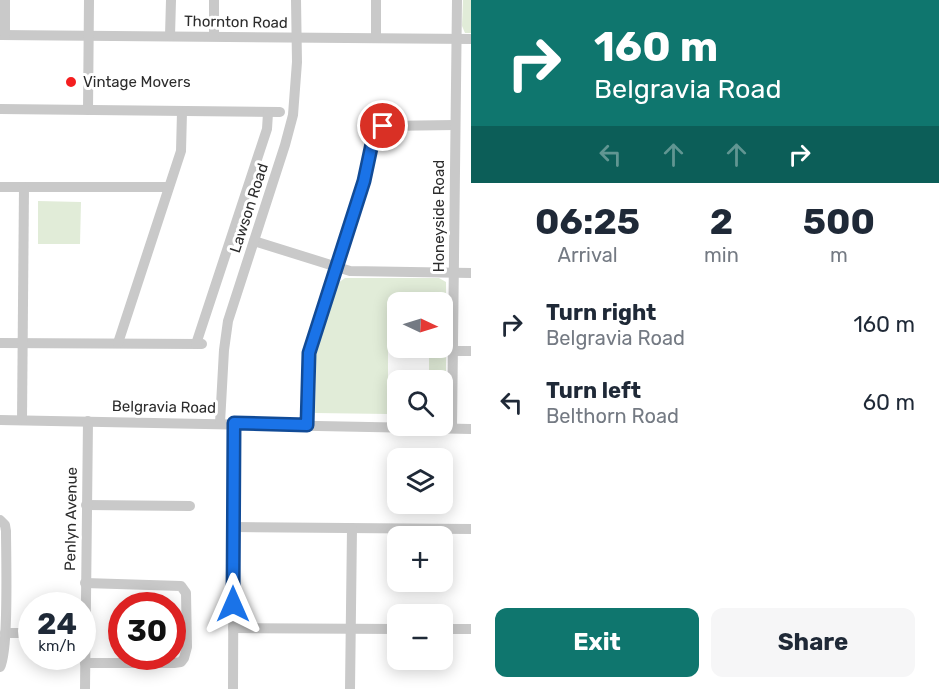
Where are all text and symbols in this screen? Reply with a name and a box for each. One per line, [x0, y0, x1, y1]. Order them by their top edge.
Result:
street label: Thornton Road [184, 12, 288, 32]
text: 160 m [594, 22, 718, 72]
icon: right [495, 24, 573, 102]
place label: Vintage Movers [83, 73, 191, 91]
text: Belgravia Road [594, 73, 782, 105]
marker: Vintage Movers [64, 75, 78, 89]
pin [357, 100, 408, 151]
icon: arrive [366, 109, 399, 142]
icon: left [594, 138, 627, 171]
icon: ahead [657, 138, 690, 171]
icon: ahead [720, 138, 753, 171]
icon: right [783, 138, 816, 171]
street label: Honeyside Road [430, 160, 448, 272]
street label: Lawson Road [226, 161, 272, 255]
text: 06:25 [535, 200, 640, 243]
text: 2 [710, 200, 733, 243]
text: 500 [803, 200, 875, 243]
text: Arrival [558, 243, 618, 267]
text: min [704, 243, 739, 267]
text: m [830, 243, 848, 267]
north arrow [387, 292, 453, 358]
map controls [387, 292, 453, 670]
text: Turn right [546, 299, 656, 326]
icon: right [495, 308, 528, 341]
text: 160 m [853, 311, 915, 338]
text: Belgravia Road [546, 326, 685, 350]
button: search [387, 370, 453, 436]
text: Turn left [546, 377, 641, 404]
icon: left [495, 386, 528, 419]
text: 60 m [863, 389, 915, 416]
street label: Belgravia Road [112, 397, 216, 417]
text: Belthorn Road [546, 404, 679, 428]
button: layers [387, 448, 453, 514]
street label: Penlyn Avenue [61, 467, 81, 571]
button: + [387, 526, 453, 592]
position arrow [201, 572, 265, 636]
speed limit sign: 30 [108, 592, 186, 670]
button: − [387, 604, 453, 670]
text: 24 [37, 606, 77, 642]
button: Exit [495, 608, 699, 677]
button: Share [711, 608, 915, 677]
text: km/h [38, 637, 76, 655]

